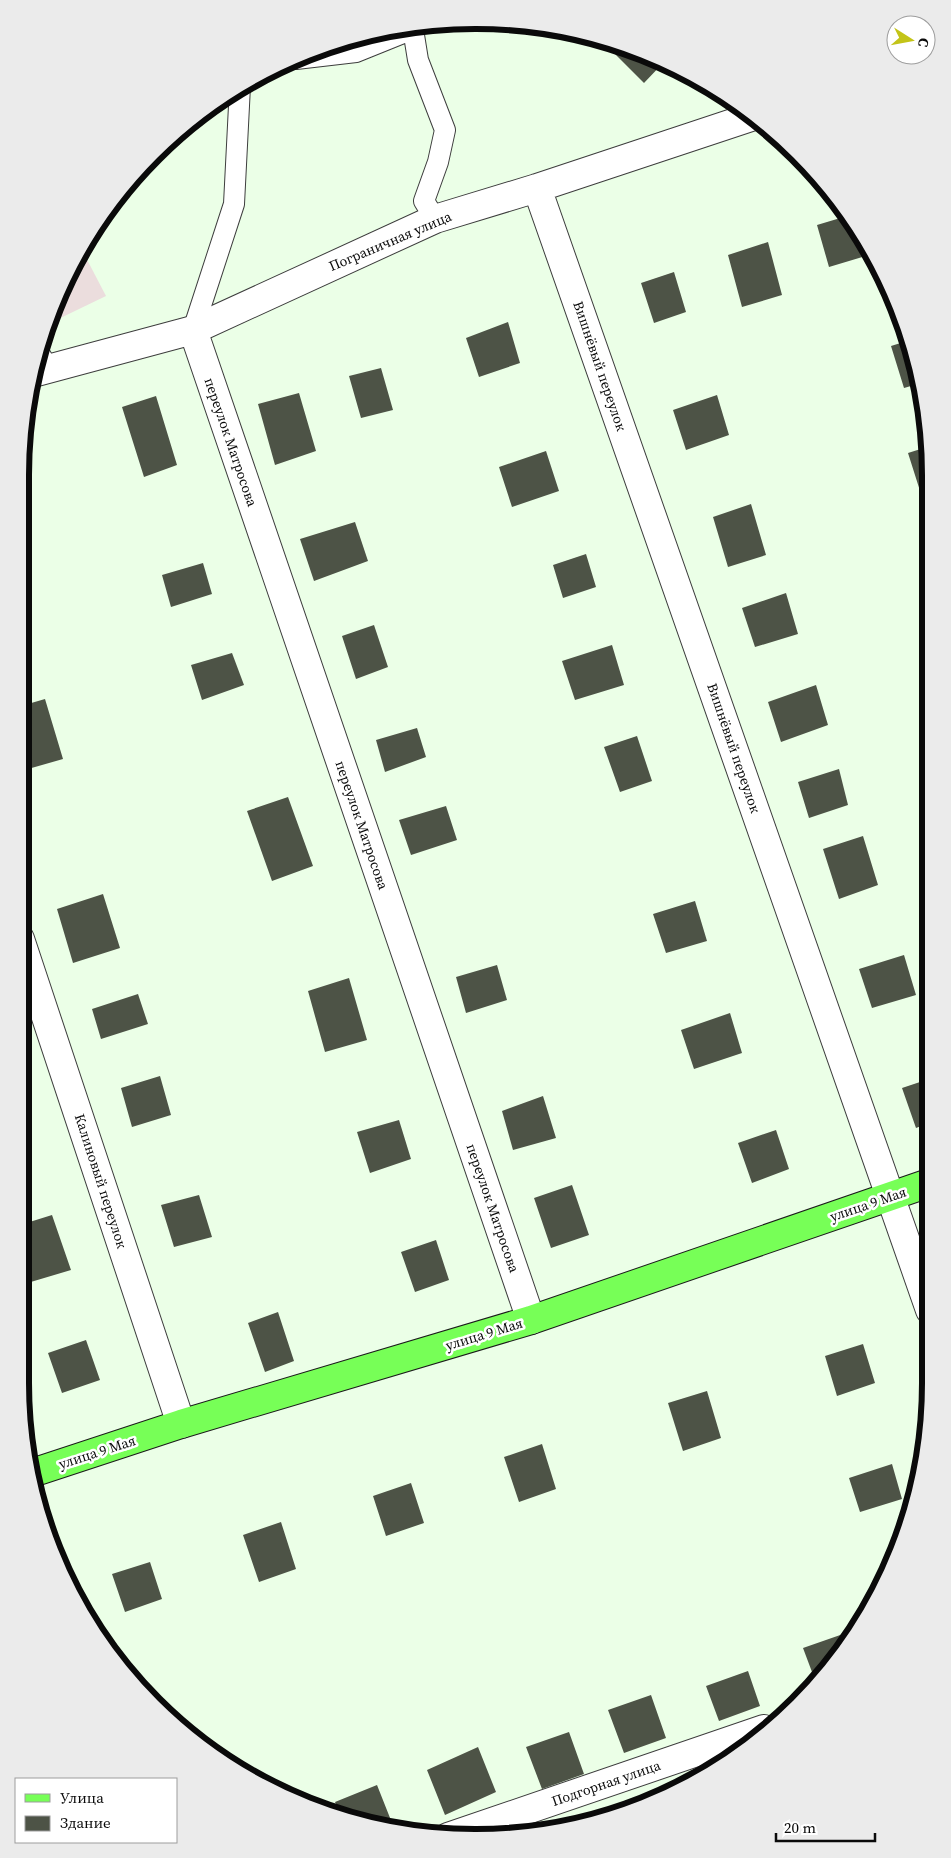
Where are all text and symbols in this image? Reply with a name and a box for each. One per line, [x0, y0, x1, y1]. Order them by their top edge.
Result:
north arrow [886, 15, 936, 65]
text: С [913, 36, 934, 49]
street label: Пограничная улица [326, 206, 455, 276]
street label: Вишнёвый переулок [568, 298, 632, 434]
street label: переулок Матросова [200, 375, 263, 510]
street label: Вишнёвый переулок [702, 680, 766, 816]
street label: переулок Матросова [331, 758, 394, 893]
street label: Калиновый переулок [70, 1111, 132, 1251]
street label: переулок Матросова [462, 1141, 525, 1276]
street label: улица 9 Мая [827, 1182, 909, 1226]
street label: улица 9 Мая [443, 1313, 525, 1355]
street label: улица 9 Мая [56, 1430, 138, 1474]
street label: Подгорная улица [549, 1755, 664, 1811]
legend [15, 1778, 178, 1843]
text: Улица [60, 1787, 104, 1808]
scale bar [776, 1810, 875, 1842]
text: Здание [60, 1812, 111, 1833]
text: 20 m [784, 1817, 816, 1838]

